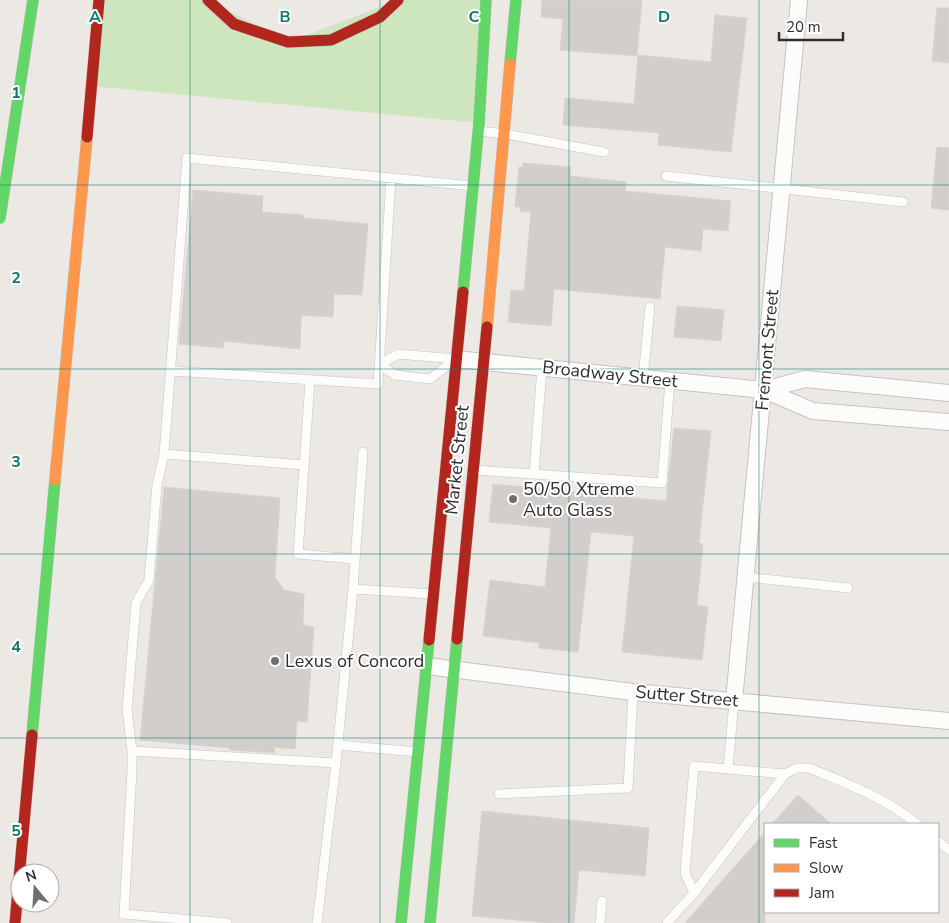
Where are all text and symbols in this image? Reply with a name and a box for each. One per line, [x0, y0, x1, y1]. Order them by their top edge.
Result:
text: A [89, 6, 101, 28]
text: B [279, 6, 291, 28]
text: C [469, 6, 480, 28]
text: D [658, 6, 670, 28]
scale bar [779, 10, 843, 42]
text: 20 m [786, 17, 821, 37]
text: 1 [11, 82, 21, 104]
text: 2 [11, 267, 21, 289]
street label: Fremont Street [750, 288, 784, 411]
street label: Broadway Street [541, 355, 680, 393]
street label: Market Street [439, 403, 475, 516]
text: 3 [11, 451, 21, 473]
place label: 50/50 Xtreme Auto Glass [523, 477, 634, 522]
marker: 50/50 Xtreme Auto Glass [507, 493, 519, 505]
text: 4 [11, 636, 21, 658]
place label: Lexus of Concord [285, 649, 424, 673]
marker: Lexus of Concord [269, 655, 281, 667]
street label: Sutter Street [635, 680, 740, 713]
text: 5 [11, 820, 21, 842]
legend [764, 823, 939, 913]
text: Fast [809, 833, 838, 853]
text: Slow [809, 858, 844, 878]
north arrow [10, 863, 60, 913]
text: N [23, 865, 39, 887]
text: Jam [808, 883, 835, 903]

